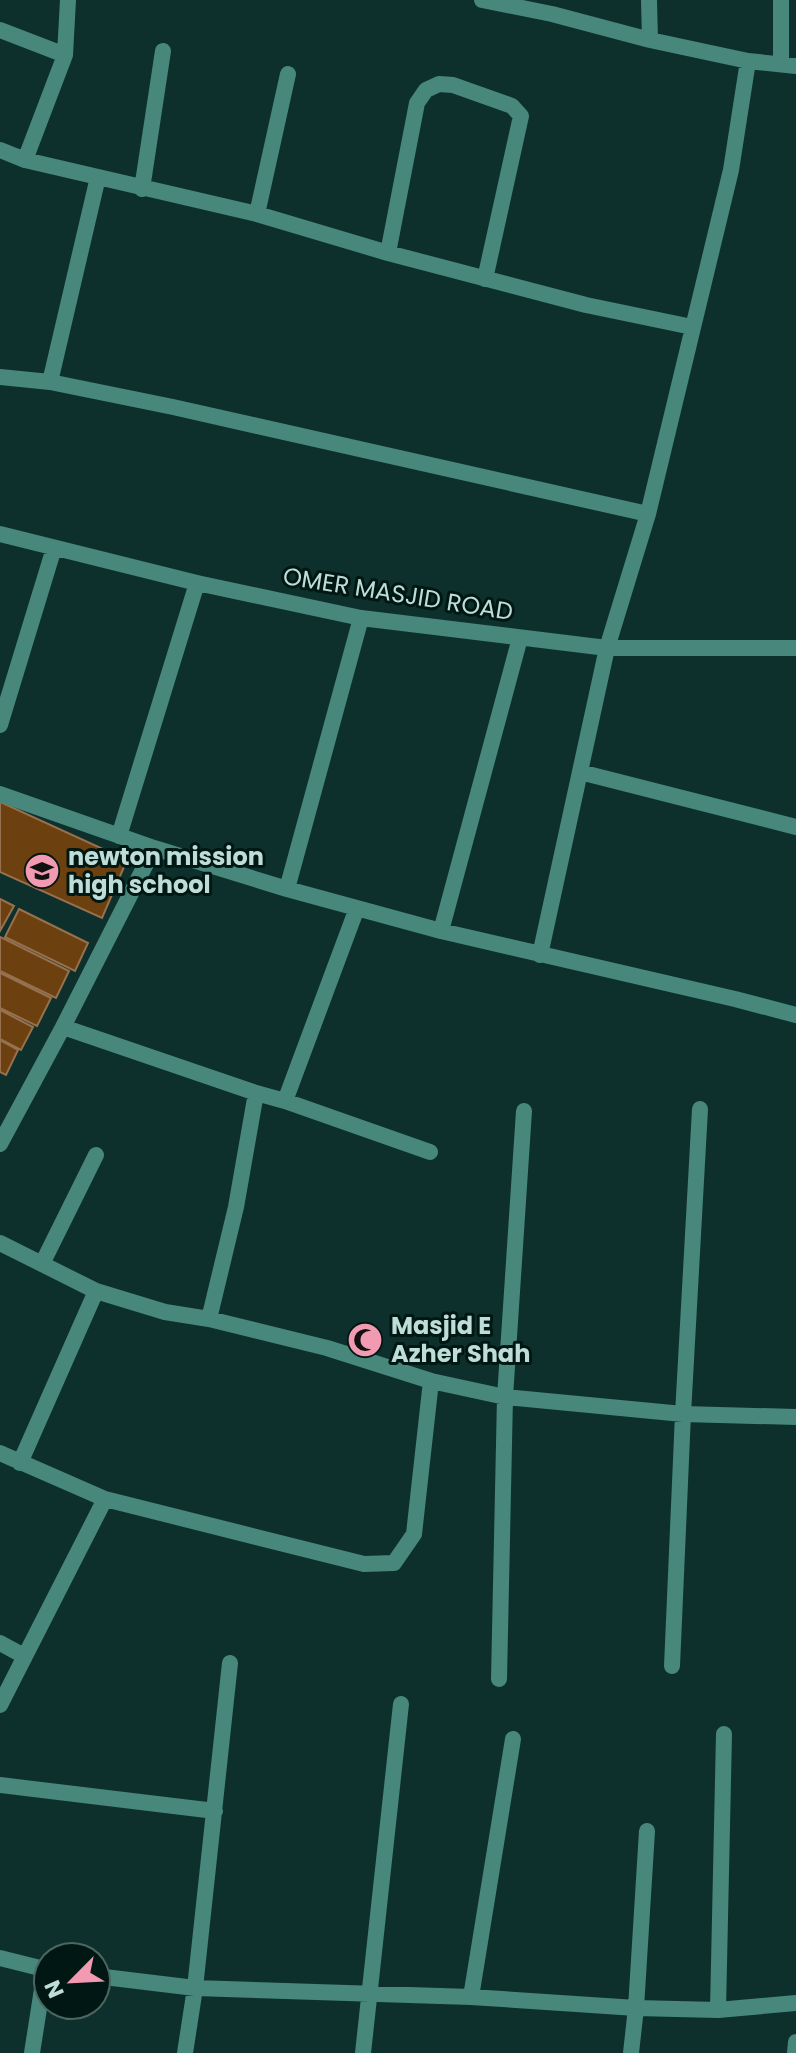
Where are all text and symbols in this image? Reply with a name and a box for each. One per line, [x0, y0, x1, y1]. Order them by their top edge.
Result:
street label: OMER MASJID ROAD [281, 559, 515, 628]
place label: newton mission high school [68, 840, 264, 901]
school or university icon: newton mission high school [23, 852, 61, 890]
place label: Masjid E Azher Shah [391, 1309, 530, 1370]
mosque icon: Masjid E Azher Shah [346, 1321, 384, 1359]
north arrow [32, 1941, 112, 2021]
text: N [37, 1975, 72, 2003]

